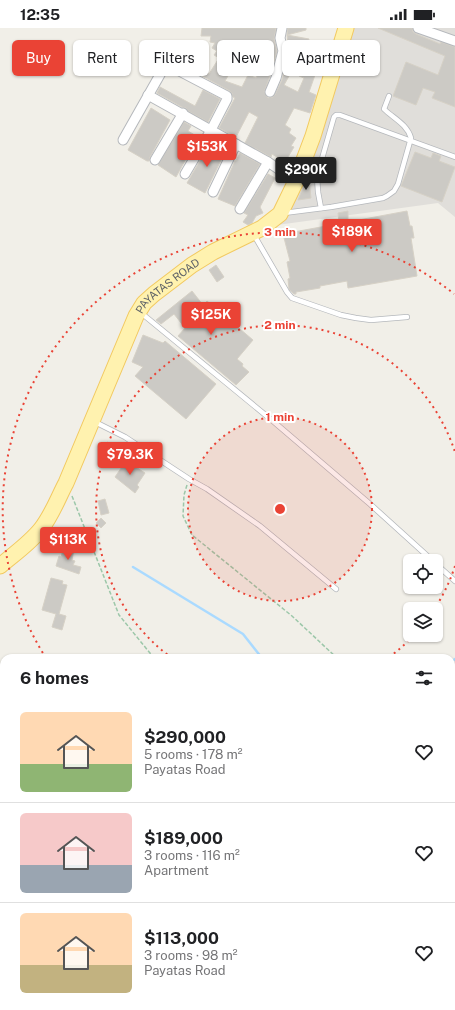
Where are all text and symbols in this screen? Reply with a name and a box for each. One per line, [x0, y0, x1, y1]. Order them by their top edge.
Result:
text: 12:35 [20, 6, 60, 23]
chip: Buy [12, 40, 65, 76]
chip: Rent [73, 40, 131, 76]
chip: Filters [139, 40, 209, 76]
chip: New [217, 40, 274, 76]
chip: Apartment [282, 40, 380, 76]
pin: $153K [179, 134, 235, 168]
text: $153K [186, 139, 228, 154]
pin: $290K [278, 157, 334, 191]
text: $290K [284, 162, 328, 177]
pin: $189K [324, 219, 380, 253]
text: $189K [332, 224, 372, 239]
text: 3 min [264, 225, 296, 239]
street label: PAYATAS ROAD [133, 256, 202, 316]
pin: $125K [183, 302, 239, 336]
text: $125K [191, 307, 231, 322]
text: 2 min [264, 318, 296, 332]
text: 1 min [266, 410, 294, 424]
pin: $79.3K [97, 442, 163, 476]
text: $79.3K [107, 447, 153, 462]
centre of rings [273, 502, 287, 516]
pin: $113K [40, 527, 96, 561]
text: $113K [49, 532, 87, 547]
map controls [403, 554, 443, 642]
button: locate [403, 554, 443, 594]
button: layers [403, 602, 443, 642]
icon: filters [413, 667, 435, 689]
text: 6 homes [20, 668, 89, 688]
text: $290,000 [144, 727, 226, 747]
icon: home [52, 728, 100, 776]
icon: heart [413, 741, 435, 763]
text: 5 rooms · 178 m² [144, 747, 243, 762]
text: Payatas Road [144, 762, 225, 777]
text: $189,000 [144, 828, 223, 848]
icon: home [52, 829, 100, 877]
icon: heart [413, 842, 435, 864]
text: 3 rooms · 116 m² [144, 848, 240, 863]
text: Apartment [144, 863, 209, 878]
text: $113,000 [144, 928, 219, 948]
icon: home [52, 929, 100, 977]
icon: heart [413, 942, 435, 964]
text: 3 rooms · 98 m² [144, 948, 238, 963]
text: Payatas Road [144, 963, 225, 978]

